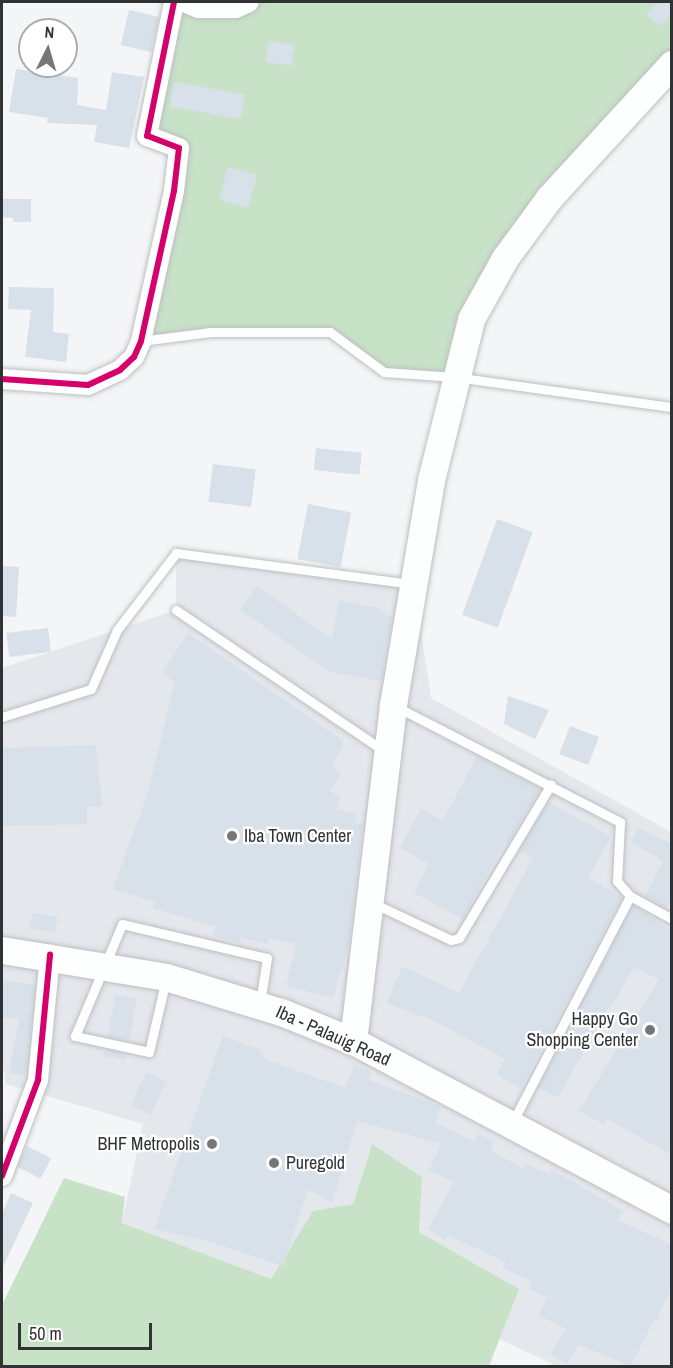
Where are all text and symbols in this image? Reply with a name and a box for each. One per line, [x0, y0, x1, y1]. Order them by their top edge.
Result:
north arrow [18, 18, 78, 78]
text: N [44, 21, 55, 43]
place label: Iba Town Center [244, 825, 351, 847]
marker: Iba Town Center [225, 829, 239, 843]
street label: Iba - Palauig Road [272, 1001, 394, 1071]
place label: Happy Go Shopping Center [526, 1009, 638, 1052]
marker: Happy Go Shopping Center [643, 1023, 657, 1037]
place label: BHF Metropolis [97, 1133, 200, 1155]
marker: BHF Metropolis [205, 1137, 219, 1151]
place label: Puregold [286, 1152, 345, 1174]
marker: Puregold [267, 1156, 281, 1170]
scale bar [21, 1311, 154, 1349]
text: 50 m [29, 1321, 62, 1346]

